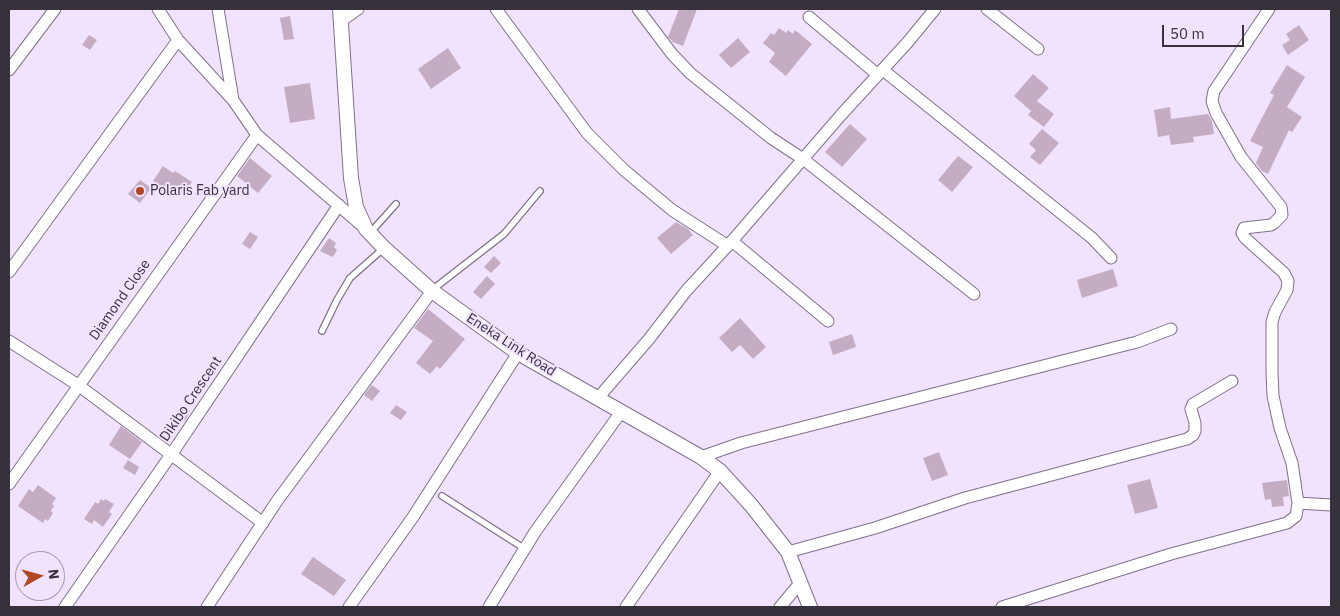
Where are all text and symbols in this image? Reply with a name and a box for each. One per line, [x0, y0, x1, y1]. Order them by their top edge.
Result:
scale bar [1165, 15, 1248, 47]
text: 50 m [1170, 24, 1205, 43]
place label: Polaris Fab yard [150, 183, 250, 199]
marker: Polaris Fab yard [134, 185, 146, 197]
street label: Diamond Close [86, 256, 154, 344]
street label: Eneka Link Road [463, 310, 559, 380]
street label: Dikibo Crescent [156, 353, 226, 445]
north arrow [15, 551, 65, 601]
text: N [44, 568, 63, 580]

